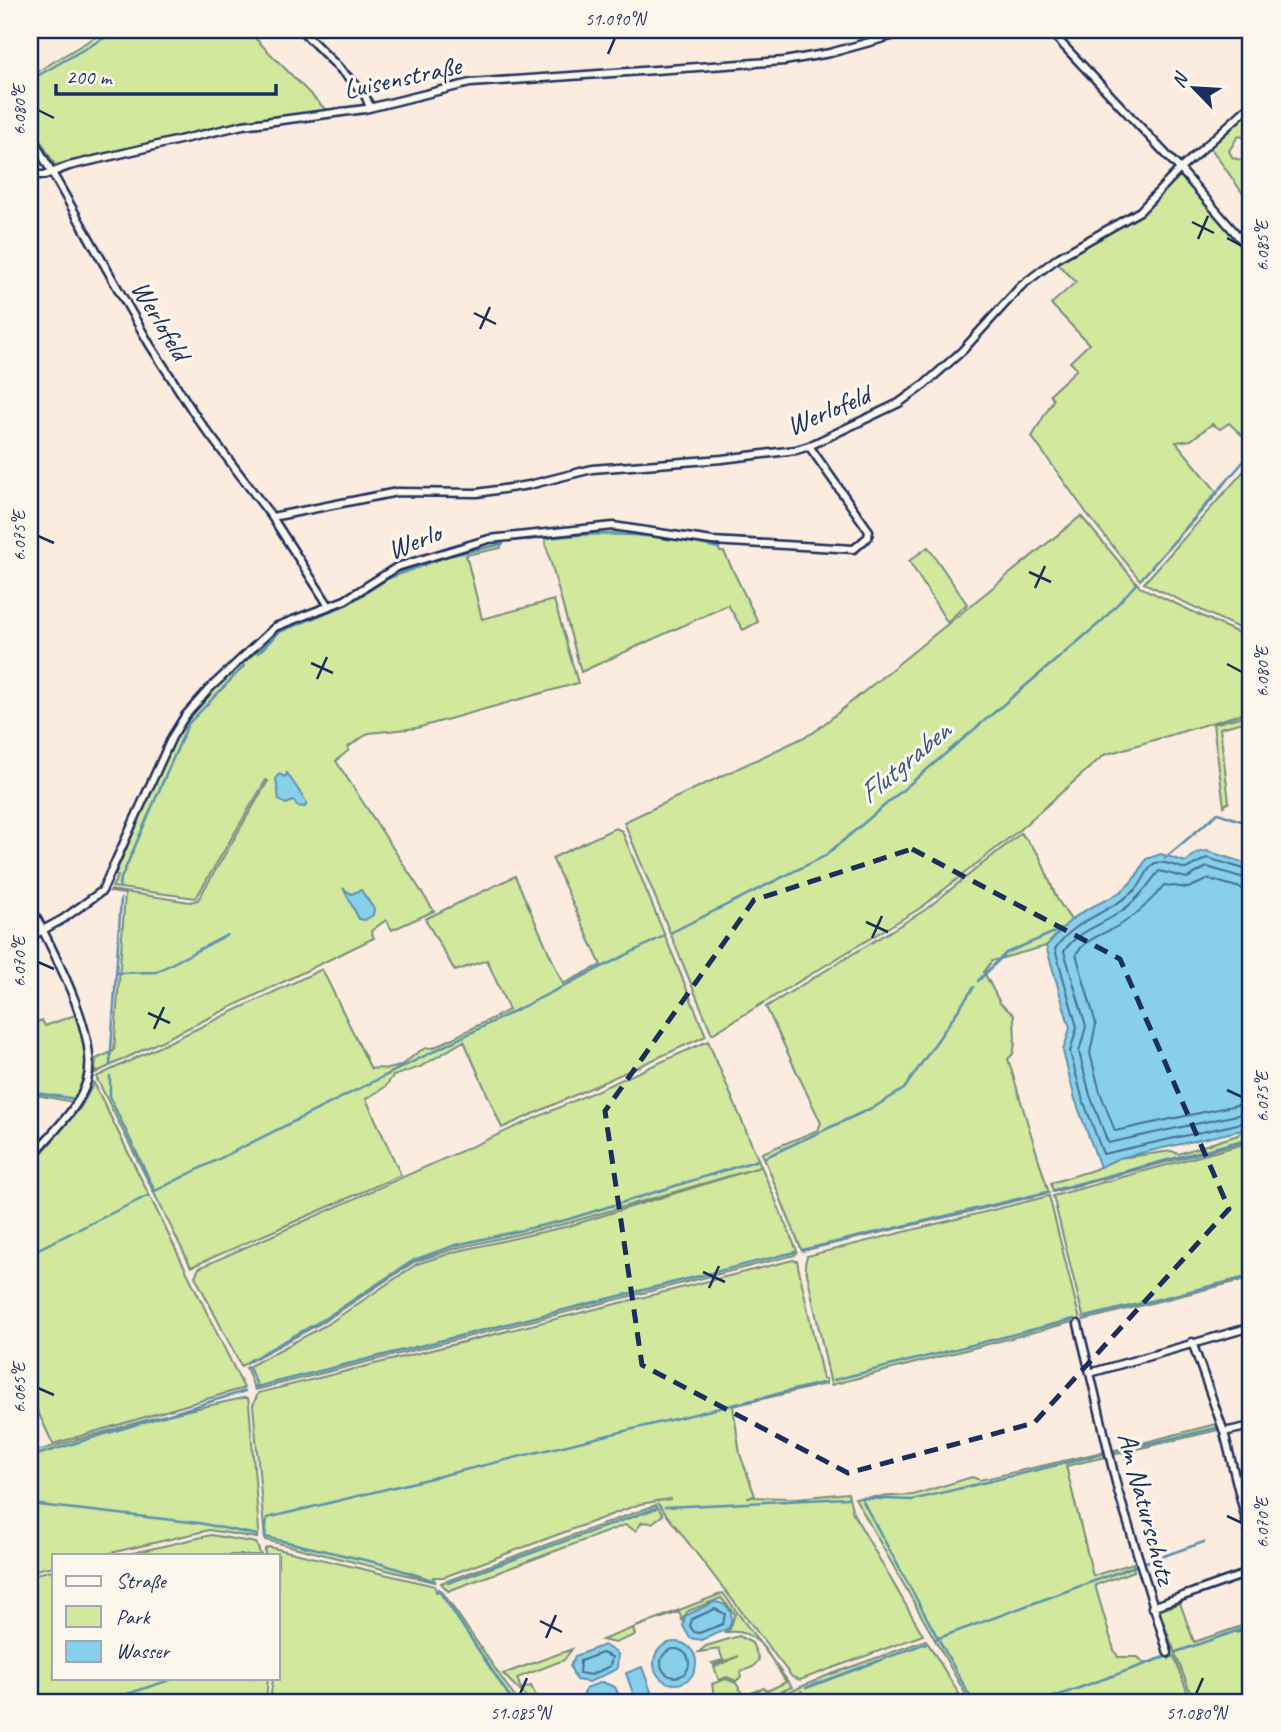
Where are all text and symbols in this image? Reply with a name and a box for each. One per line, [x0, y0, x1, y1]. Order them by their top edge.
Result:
text: 51.090°N [585, 8, 648, 30]
street label: Luisenstraße [340, 47, 466, 106]
scale bar [56, 52, 276, 96]
north arrow [1158, 52, 1228, 122]
text: 200 m [66, 64, 113, 90]
text: N [1166, 68, 1194, 92]
text: 6.080°E [8, 82, 30, 135]
text: 6.085°E [1251, 218, 1273, 271]
street label: Werlofeld [124, 274, 201, 370]
street label: Werlofeld [781, 375, 879, 443]
text: 6.075°E [8, 508, 30, 561]
street label: Werlo [382, 514, 448, 567]
text: 6.080°E [1251, 644, 1273, 697]
water label: Flutgraben [850, 710, 960, 812]
text: 6.070°E [8, 934, 30, 987]
text: 6.075°E [1251, 1069, 1273, 1122]
text: 6.065°E [8, 1360, 30, 1413]
street label: Am Naturschutz [1110, 1428, 1185, 1590]
text: 6.070°E [1251, 1495, 1273, 1548]
legend [52, 1554, 280, 1680]
text: Straße [116, 1568, 168, 1594]
text: Park [116, 1604, 151, 1630]
text: Wasser [116, 1638, 170, 1664]
text: 51.085°N [490, 1702, 553, 1724]
text: 51.080°N [1166, 1702, 1229, 1724]

